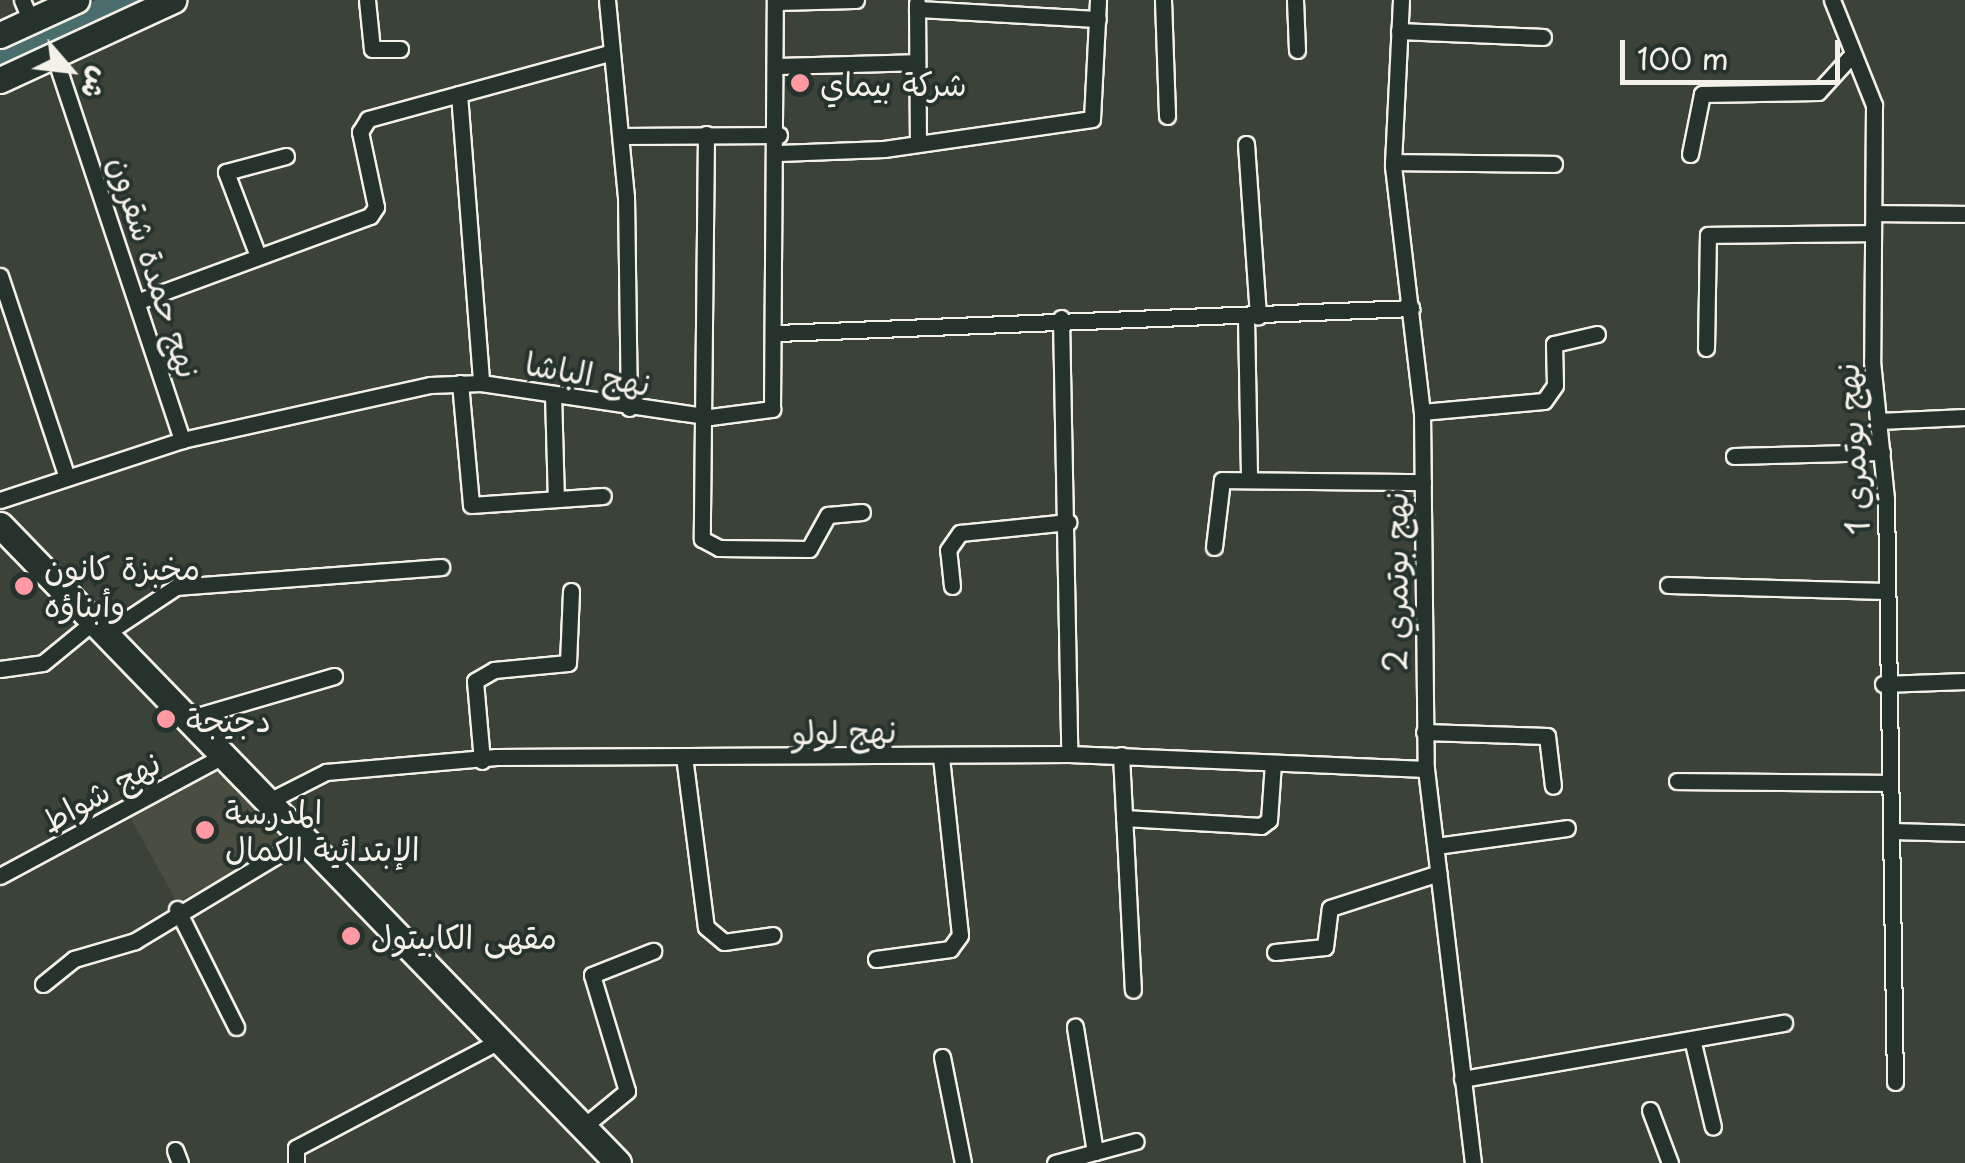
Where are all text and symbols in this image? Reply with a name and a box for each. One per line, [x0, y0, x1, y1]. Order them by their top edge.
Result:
north arrow [20, 20, 120, 120]
scale bar [1625, 20, 1845, 82]
text: 100 m [1637, 35, 1729, 80]
text: ش [71, 61, 123, 108]
place label: شركة بيماي [820, 64, 967, 102]
marker: شركة بيماي [789, 72, 811, 94]
street label: نهج حمدة شقرون [101, 151, 209, 383]
street label: نهج الباشا [522, 343, 654, 403]
street label: نهج بوتمري 1 [1827, 362, 1877, 536]
street label: نهج بوتمري 2 [1376, 492, 1414, 672]
place label: مخبزة كانون وأبناؤه [44, 549, 200, 624]
marker: مخبزة كانون وأبناؤه [13, 575, 35, 597]
place label: دجيجة [186, 700, 271, 738]
marker: دجيجة [155, 708, 177, 730]
street label: نهج لولو [791, 711, 897, 751]
street label: نهج شواط [33, 743, 167, 839]
place label: المدرسة الإبتدائية الكمال [225, 793, 420, 868]
marker: المدرسة الإبتدائية الكمال [194, 819, 216, 841]
place label: مقهى الكابيتول [371, 917, 557, 955]
marker: مقهى الكابيتول [340, 925, 362, 947]

